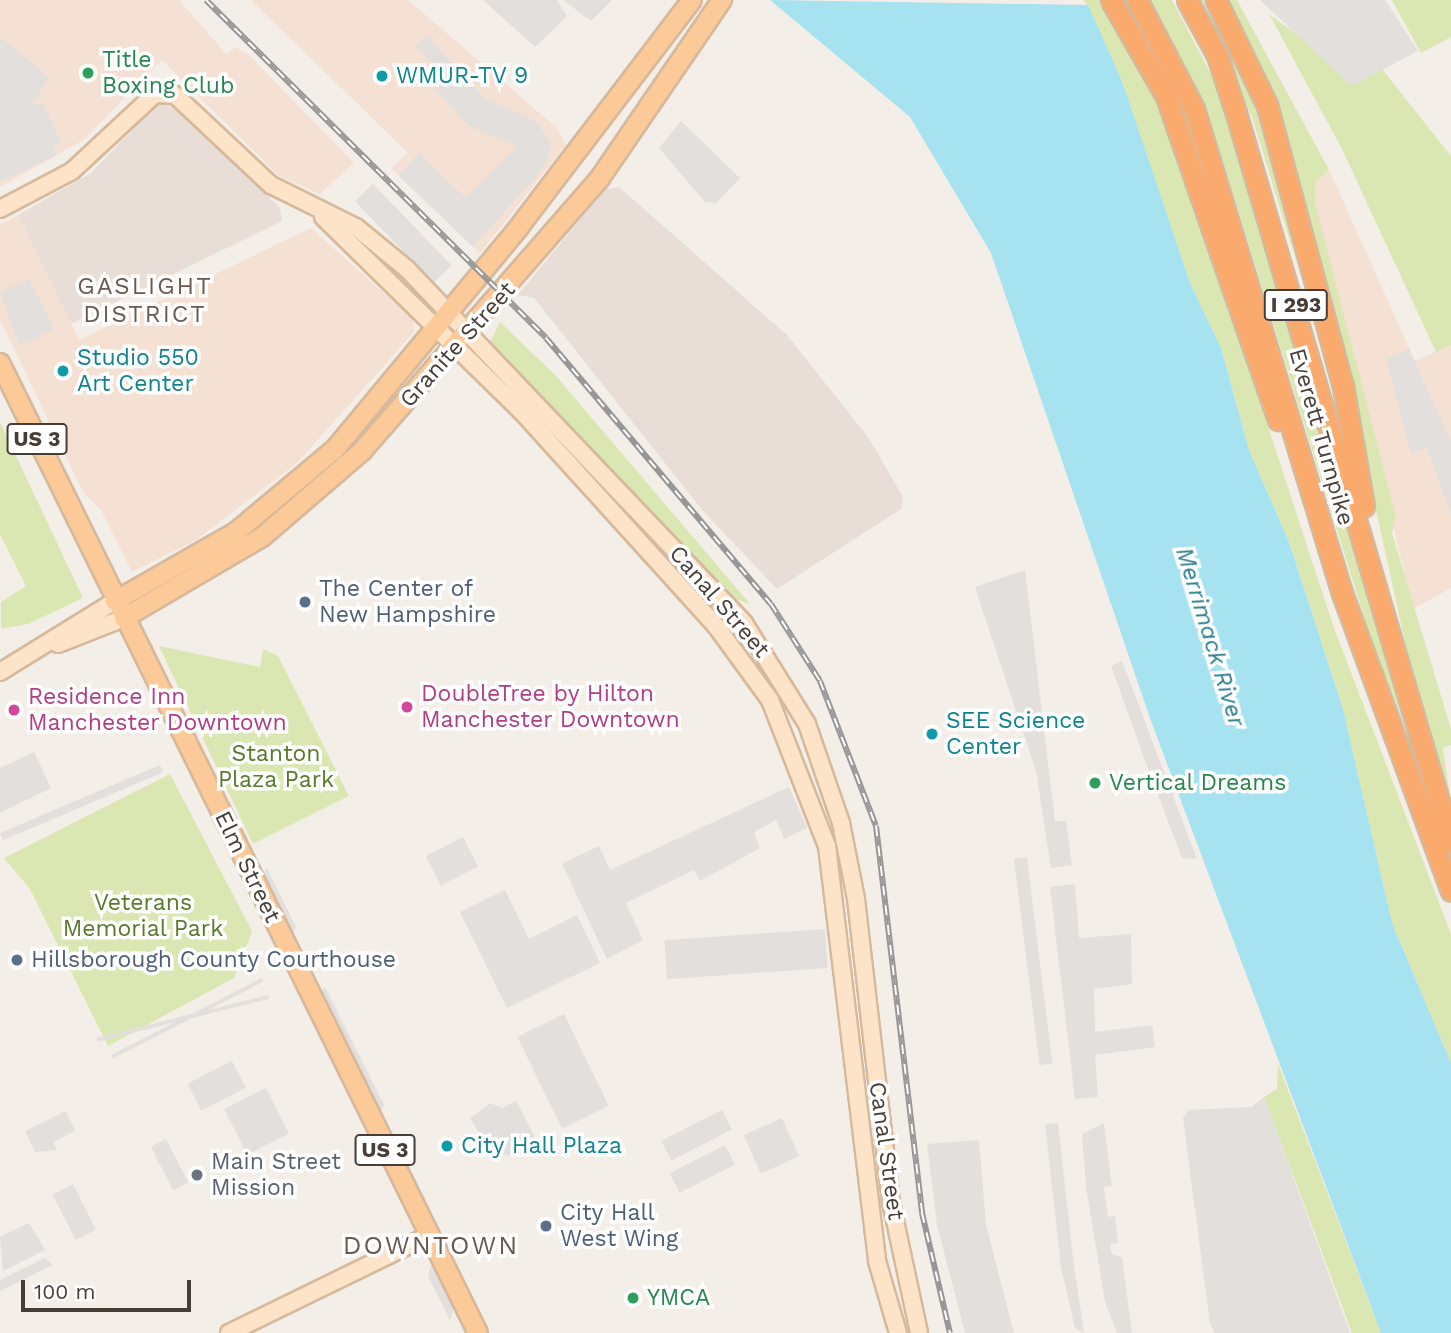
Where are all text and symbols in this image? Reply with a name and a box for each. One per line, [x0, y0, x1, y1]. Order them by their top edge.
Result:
place label: Title Boxing Club [102, 46, 234, 100]
place label: WMUR-TV 9 [396, 62, 529, 90]
marker: Title Boxing Club [80, 65, 96, 81]
marker: WMUR-TV 9 [374, 68, 390, 84]
district label: GASLIGHT DISTRICT [78, 273, 212, 329]
street label: Granite Street [395, 277, 521, 413]
road number: I 293 [1263, 288, 1329, 322]
place label: Studio 550 Art Center [77, 344, 199, 398]
street label: Everett Turnpike [1282, 345, 1360, 529]
marker: Studio 550 Art Center [55, 363, 71, 379]
road number: US 3 [5, 422, 68, 457]
street label: Canal Street [663, 540, 775, 664]
water label: Merrimack River [1169, 544, 1251, 730]
place label: The Center of New Hampshire [319, 575, 497, 629]
marker: The Center of New Hampshire [297, 594, 313, 610]
place label: DoubleTree by Hilton Manchester Downtown [421, 680, 680, 734]
place label: Residence Inn Manchester Downtown [28, 683, 287, 737]
marker: DoubleTree by Hilton Manchester Downtown [399, 699, 415, 715]
marker: Residence Inn Manchester Downtown [6, 702, 22, 718]
place label: SEE Science Center [946, 707, 1085, 761]
marker: SEE Science Center [924, 726, 940, 742]
park label: Stanton Plaza Park [218, 740, 334, 794]
place label: Vertical Dreams [1109, 769, 1287, 797]
marker: Vertical Dreams [1087, 775, 1103, 791]
street label: Elm Street [208, 807, 286, 927]
park label: Veterans Memorial Park [62, 889, 224, 943]
place label: Hillsborough County Courthouse [31, 946, 397, 974]
marker: Hillsborough County Courthouse [9, 952, 25, 968]
street label: Canal Street [863, 1080, 909, 1222]
road number: US 3 [354, 1132, 416, 1168]
place label: City Hall Plaza [461, 1132, 623, 1160]
marker: City Hall Plaza [439, 1138, 455, 1154]
place label: Main Street Mission [211, 1148, 341, 1202]
marker: Main Street Mission [189, 1167, 205, 1183]
place label: City Hall West Wing [560, 1199, 679, 1253]
marker: City Hall West Wing [538, 1218, 554, 1234]
district label: DOWNTOWN [344, 1230, 518, 1262]
scale bar [24, 1266, 194, 1310]
text: 100 m [34, 1279, 96, 1304]
place label: YMCA [647, 1284, 710, 1312]
marker: YMCA [625, 1290, 641, 1306]

